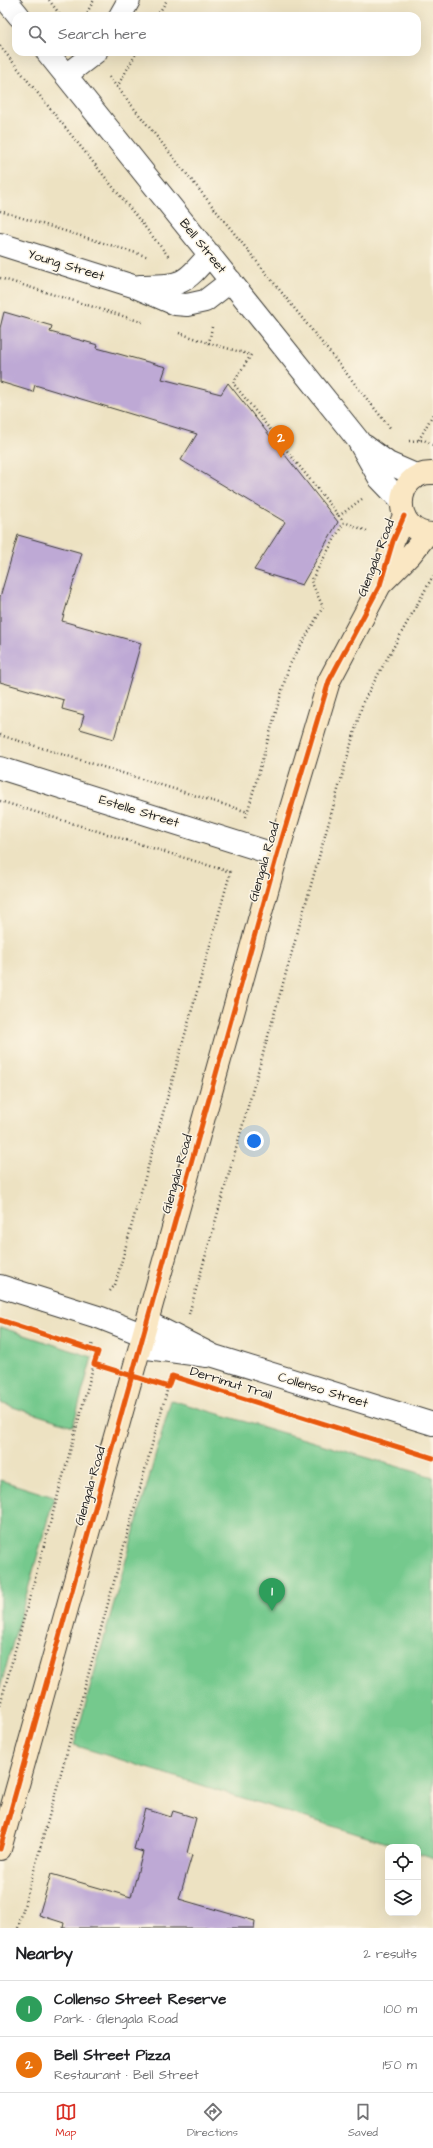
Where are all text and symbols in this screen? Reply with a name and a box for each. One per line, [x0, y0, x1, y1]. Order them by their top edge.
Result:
search box [12, 12, 421, 56]
icon: search [26, 23, 48, 45]
text: Search here [58, 24, 147, 45]
street label: Bell Street [175, 215, 231, 278]
street label: Young Street [25, 245, 107, 286]
pin: 2 [268, 425, 294, 458]
street label: Glengala Road [353, 516, 400, 600]
street label: Estelle Street [97, 790, 182, 832]
street label: Glengala Road [244, 820, 285, 904]
your location [244, 1131, 264, 1151]
street label: Glengala Road [157, 1132, 198, 1216]
street label: Derrimut Trail [188, 1362, 274, 1404]
street label: Collenso Street [276, 1368, 371, 1412]
street label: Glengala Road [70, 1444, 111, 1528]
pin: 1 [259, 1578, 285, 1611]
map controls [385, 1844, 421, 1916]
button: locate [385, 1844, 421, 1880]
button: layers [385, 1880, 421, 1916]
text: Nearby [16, 1942, 73, 1966]
text: 2 results [363, 1945, 417, 1963]
text: Collenso Street Reserve [54, 1989, 226, 2010]
text: 1 [28, 2000, 30, 2018]
text: 100 m [384, 2000, 417, 2018]
text: Park · Glengala Road [54, 2010, 178, 2028]
text: Bell Street Pizza [54, 2045, 170, 2066]
text: 2 [25, 2056, 33, 2074]
text: 150 m [383, 2056, 417, 2074]
text: Restaurant · Bell Street [54, 2066, 199, 2084]
tab: Map [55, 2101, 77, 2140]
tab: Directions [187, 2101, 238, 2140]
tab: Saved [348, 2101, 378, 2140]

